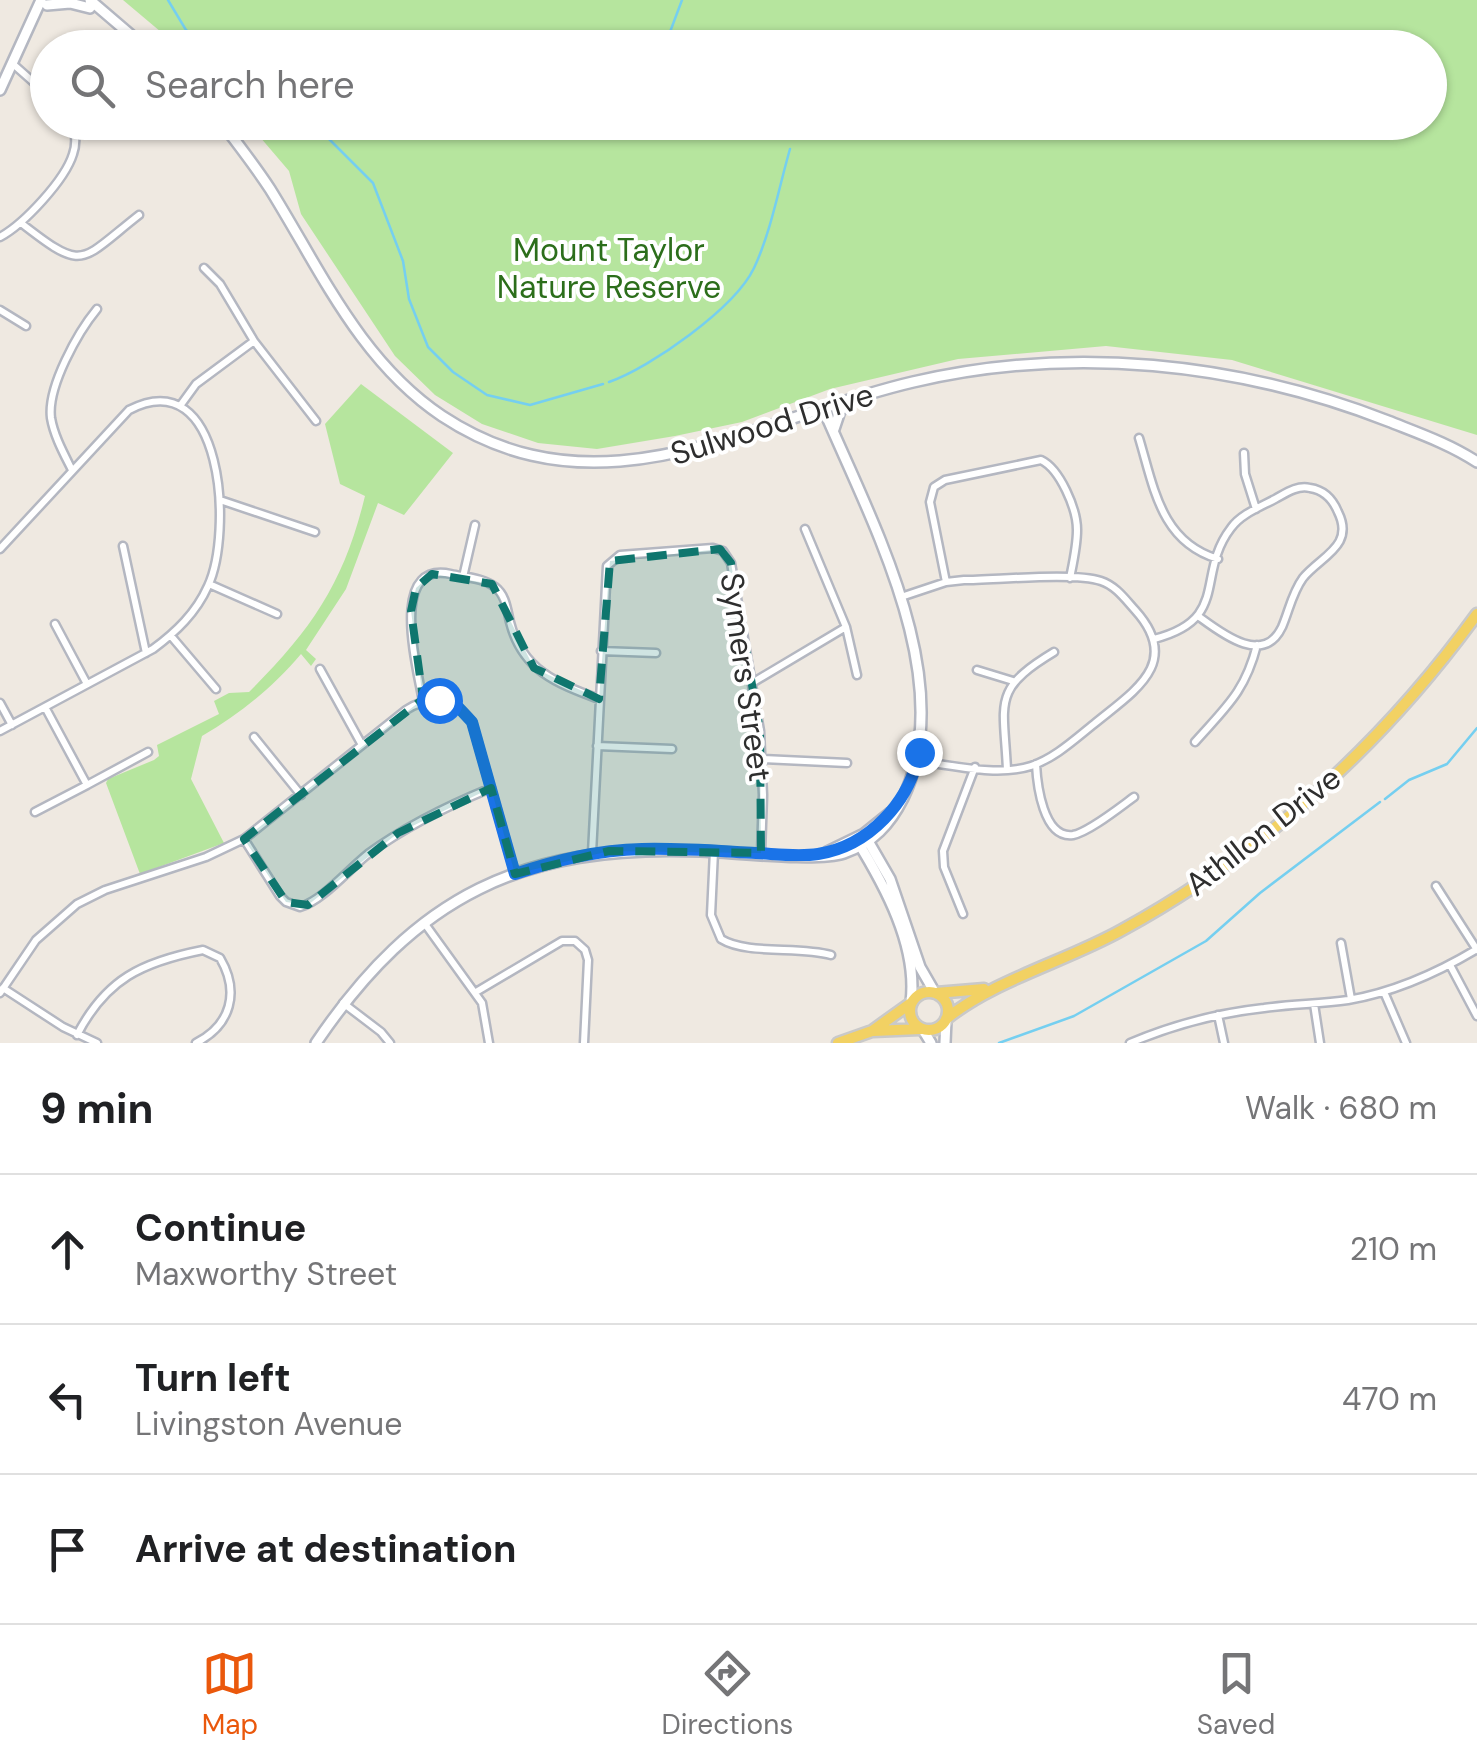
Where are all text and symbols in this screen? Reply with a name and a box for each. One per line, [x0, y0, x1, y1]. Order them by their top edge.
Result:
search box [30, 30, 1447, 140]
icon: search [65, 58, 120, 113]
text: Search here [145, 60, 355, 110]
park label: Mount Taylor Nature Reserve [497, 229, 721, 308]
street label: Sulwood Drive [665, 373, 879, 475]
street label: Symers Street [711, 570, 781, 784]
route start [417, 678, 463, 724]
route end [897, 730, 943, 776]
street label: Athllon Drive [1176, 757, 1350, 905]
text: 9 min [40, 1081, 153, 1136]
text: Walk · 680 m [1245, 1087, 1437, 1129]
text: Continue [135, 1203, 306, 1253]
icon: ahead [40, 1222, 95, 1277]
text: 210 m [1350, 1228, 1437, 1270]
text: Maxworthy Street [135, 1253, 397, 1295]
text: Turn left [135, 1353, 291, 1403]
icon: left [40, 1372, 95, 1427]
text: 470 m [1342, 1378, 1437, 1420]
text: Livingston Avenue [135, 1403, 402, 1445]
icon: arrive [40, 1522, 95, 1577]
text: Arrive at destination [135, 1524, 517, 1574]
tab: Map [202, 1646, 258, 1743]
tab: Directions [662, 1646, 793, 1743]
tab: Saved [1197, 1646, 1275, 1743]

